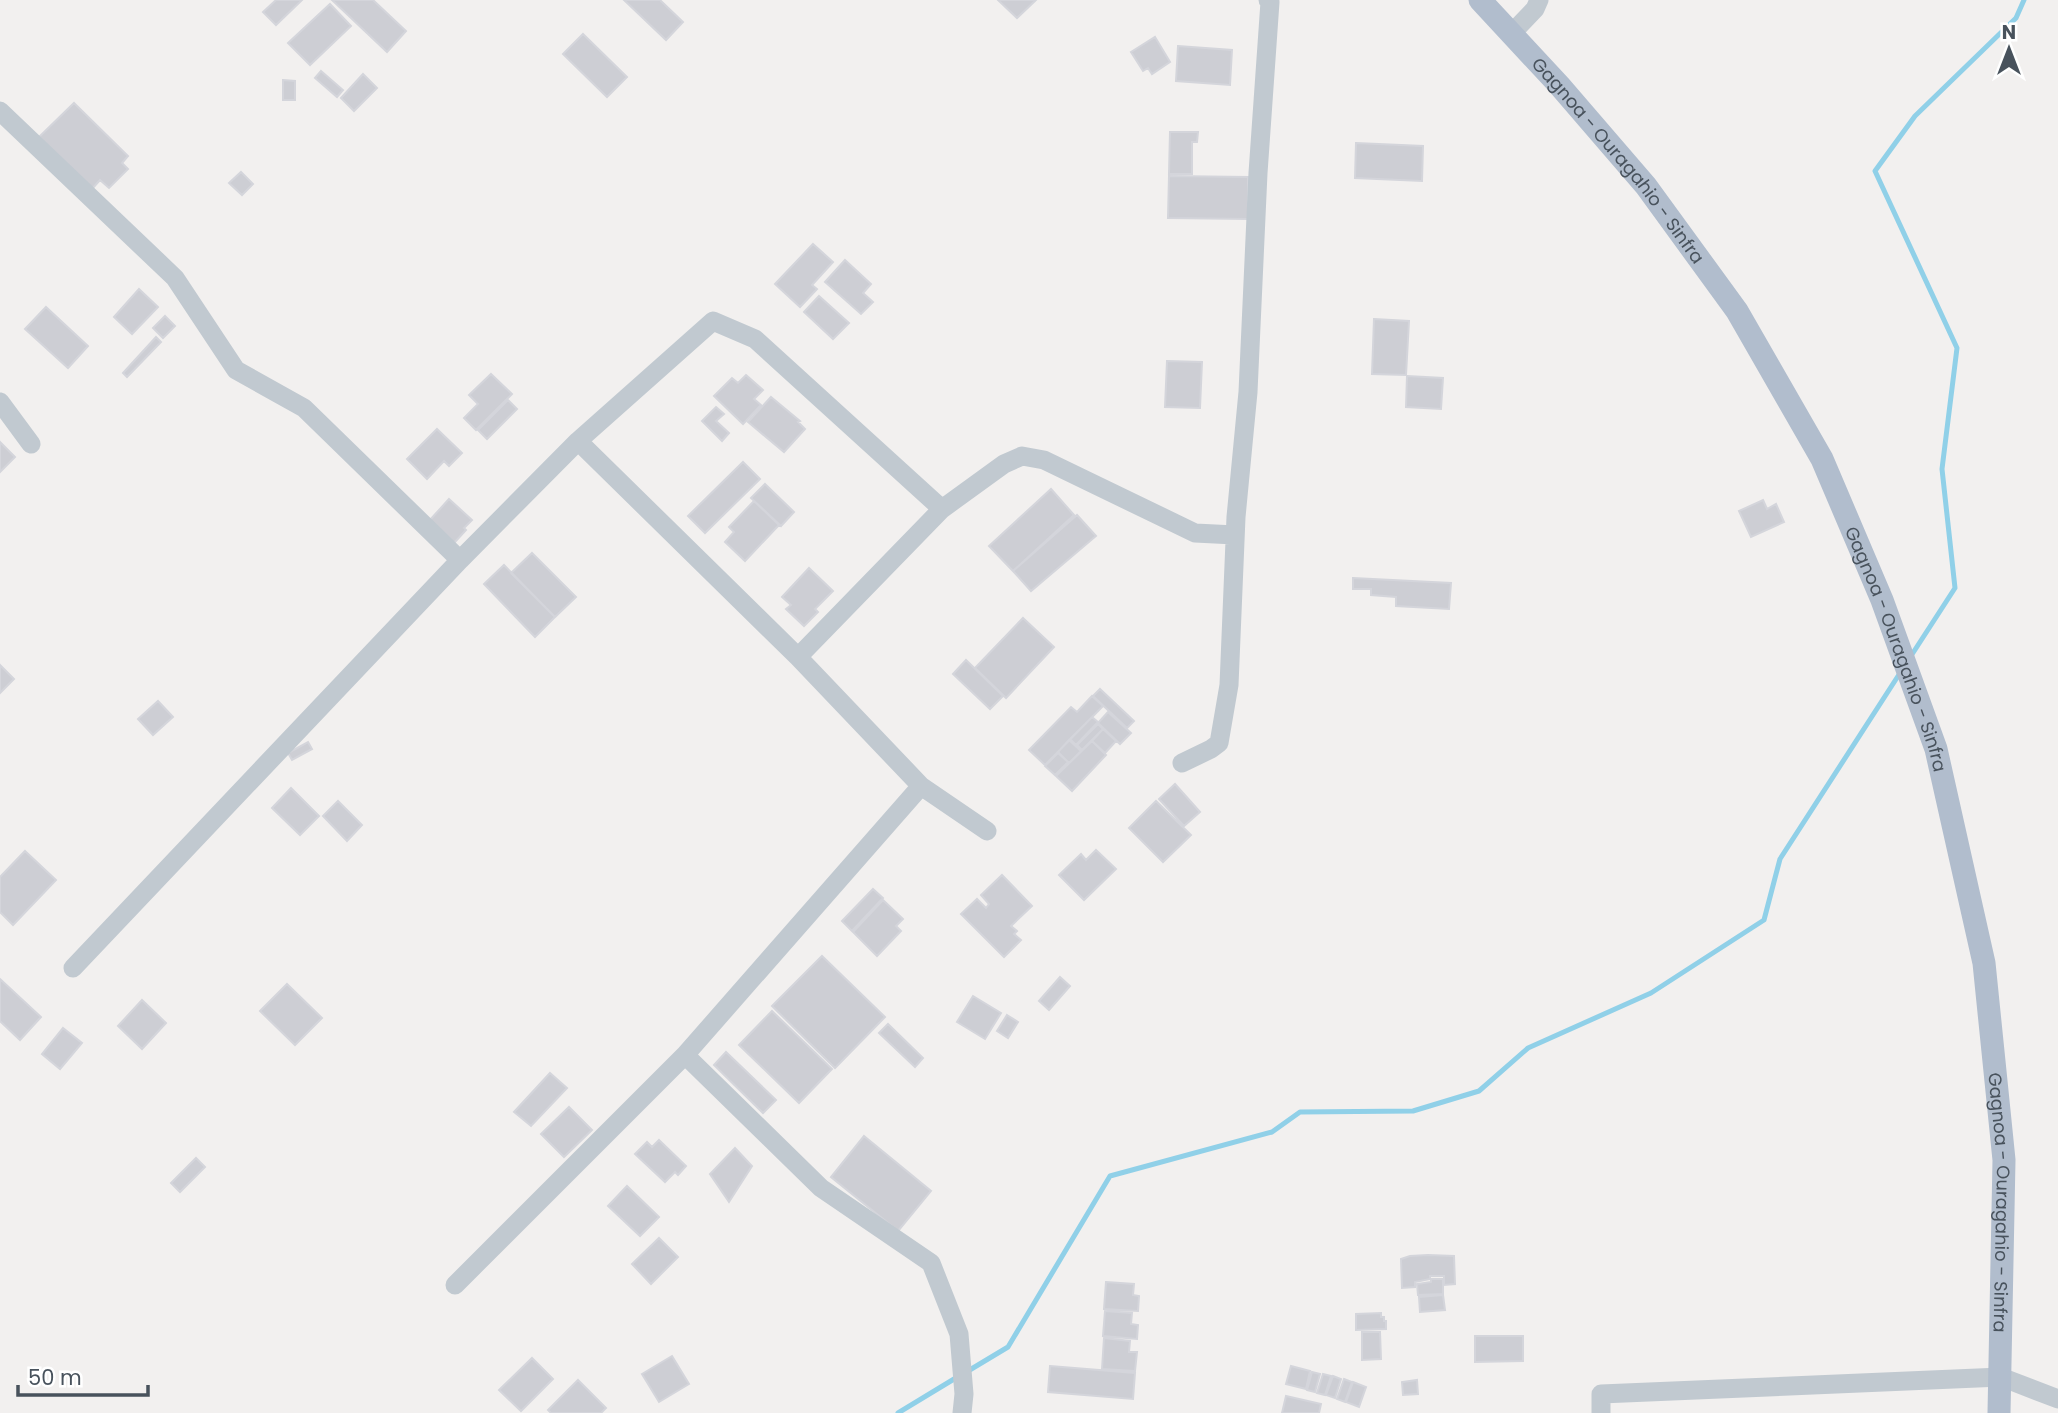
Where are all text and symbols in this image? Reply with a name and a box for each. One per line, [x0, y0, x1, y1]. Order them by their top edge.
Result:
north arrow [1974, 14, 2044, 84]
text: N [2002, 19, 2016, 46]
street label: Gagnoa - Ouragahio - Sinfra [1527, 51, 1711, 268]
street label: Gagnoa - Ouragahio - Sinfra [1840, 522, 1953, 774]
street label: Gagnoa - Ouragahio - Sinfra [1983, 1071, 2016, 1333]
scale bar [18, 1354, 147, 1398]
text: 50 m [28, 1363, 82, 1392]

